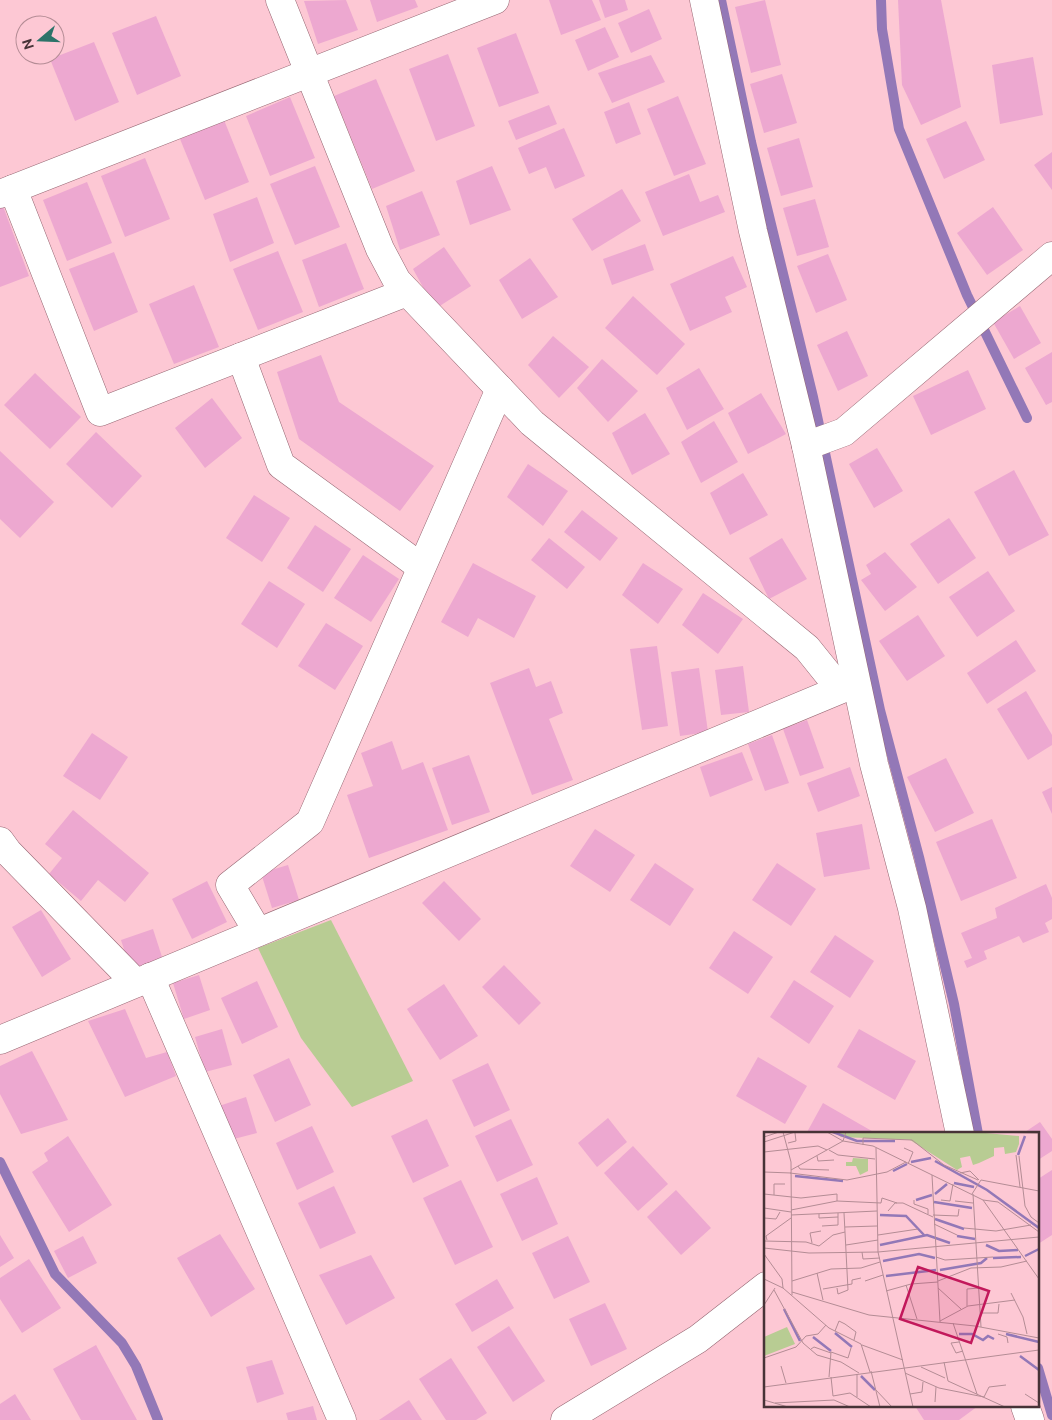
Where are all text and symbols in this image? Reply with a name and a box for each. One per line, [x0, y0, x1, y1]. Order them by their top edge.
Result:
north arrow [15, 15, 65, 65]
text: N [18, 37, 37, 52]
inset map [764, 1132, 1040, 1408]

